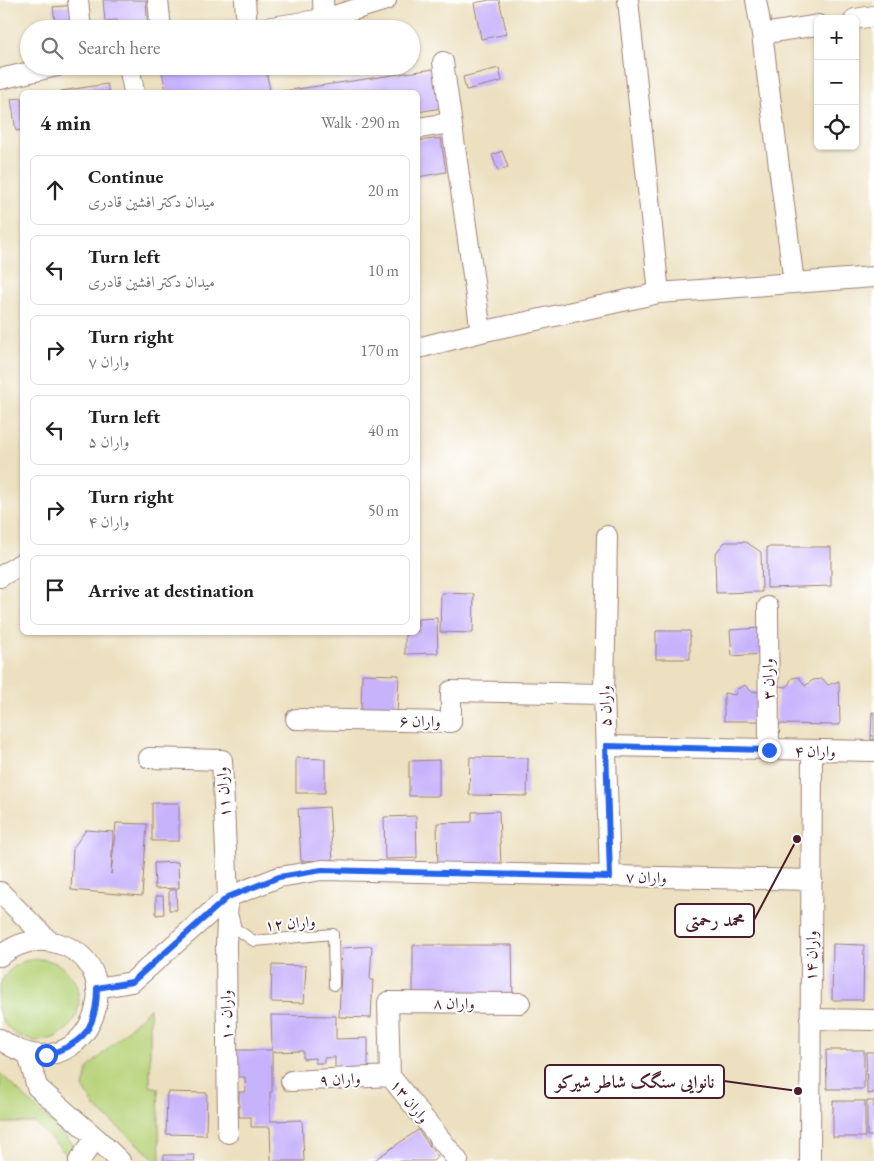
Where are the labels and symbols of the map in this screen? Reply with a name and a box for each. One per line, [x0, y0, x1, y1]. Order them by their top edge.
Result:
street label: واران ۳ [757, 658, 779, 700]
street label: واران ۵ [594, 685, 616, 727]
street label: واران ۶ [399, 710, 441, 732]
route end [758, 739, 781, 762]
street label: واران ۴ [794, 740, 836, 762]
street label: واران ۱۱ [211, 766, 235, 818]
street label: واران ۷ [625, 866, 667, 888]
callout: محمد رحمتی [675, 904, 754, 937]
text: محمد رحمتی [685, 908, 745, 933]
street label: واران ۱۲ [264, 910, 316, 936]
street label: واران ۱۴ [800, 930, 822, 982]
street label: واران ۱۰ [215, 989, 237, 1041]
street label: واران ۸ [433, 992, 475, 1014]
route start [35, 1044, 58, 1067]
callout: نانوایی سنگک شاطر شیرکو [545, 1065, 724, 1098]
street label: واران ۹ [319, 1067, 361, 1091]
text: نانوایی سنگک شاطر شیرکو [554, 1070, 714, 1094]
street label: واران ۱۳ [386, 1075, 434, 1127]

